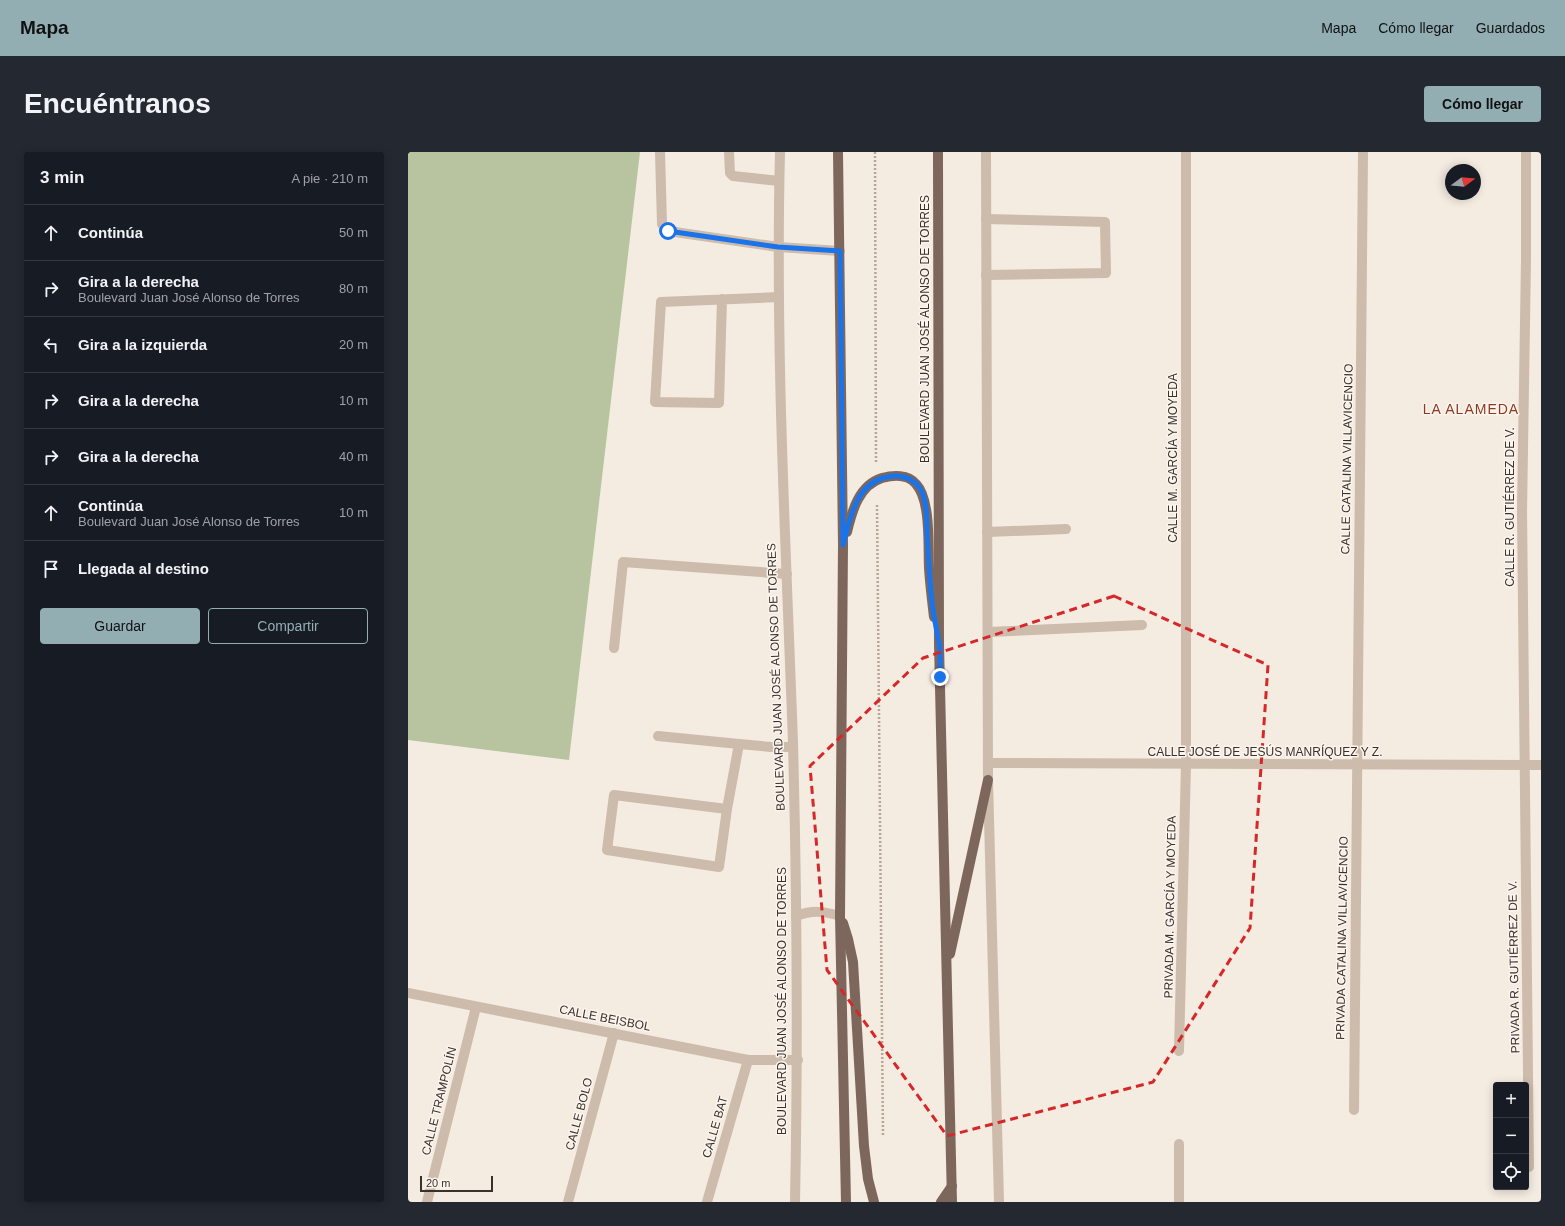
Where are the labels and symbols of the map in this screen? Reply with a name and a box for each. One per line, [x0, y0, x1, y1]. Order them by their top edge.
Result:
north arrow [1445, 164, 1481, 200]
street label: BOULEVARD JUAN JOSÉ ALONSO DE TORRES [917, 195, 932, 463]
route start [659, 222, 677, 240]
street label: CALLE CATALINA VILLAVICENCIO [1338, 364, 1356, 554]
street label: CALLE M. GARCÍA Y MOYEDA [1165, 373, 1180, 543]
district label: LA ALAMEDA [1423, 401, 1519, 417]
street label: CALLE R. GUTIÉRREZ DE V. [1502, 427, 1517, 587]
street label: BOULEVARD JUAN JOSÉ ALONSO DE TORRES [763, 543, 788, 811]
route end [931, 668, 949, 686]
street label: CALLE JOSÉ DE JESÚS MANRÍQUEZ Y Z. [1148, 744, 1382, 759]
street label: PRIVADA M. GARCÍA Y MOYEDA [1160, 816, 1179, 998]
street label: PRIVADA CATALINA VILLAVICENCIO [1333, 836, 1351, 1040]
street label: BOULEVARD JUAN JOSÉ ALONSO DE TORRES [774, 867, 789, 1135]
street label: PRIVADA R. GUTIÉRREZ DE V. [1504, 881, 1523, 1053]
street label: CALLE BEISBOL [558, 1002, 652, 1034]
street label: CALLE TRAMPOLÍN [418, 1045, 459, 1157]
street label: CALLE BOLO [563, 1076, 595, 1152]
street label: CALLE BAT [699, 1094, 731, 1160]
scale bar [420, 1174, 493, 1193]

